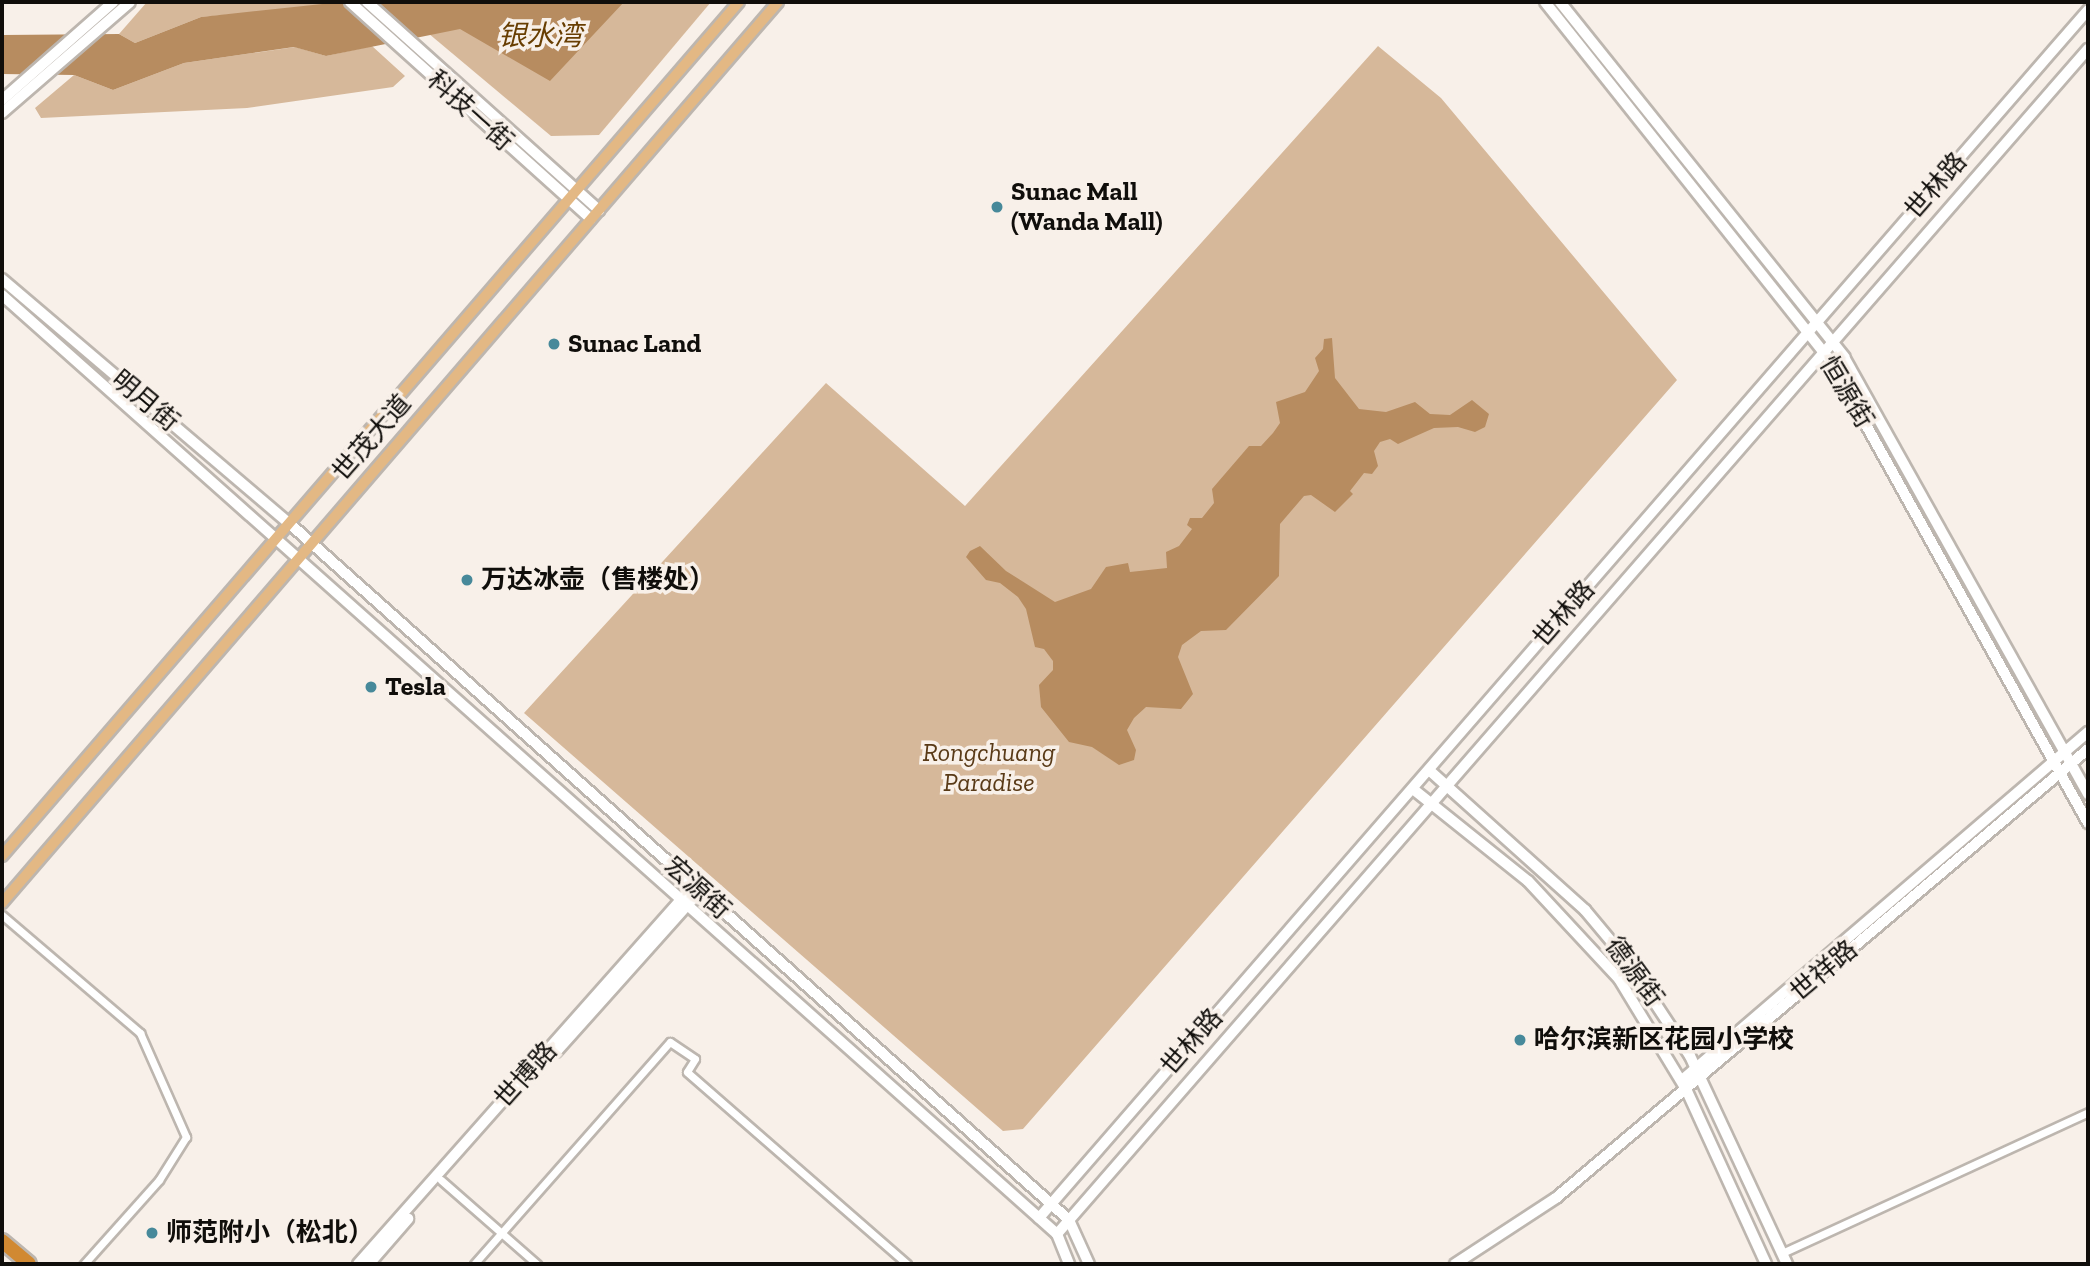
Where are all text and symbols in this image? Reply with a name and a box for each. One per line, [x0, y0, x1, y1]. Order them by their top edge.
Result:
water label: 银水湾 [498, 19, 582, 53]
street label: 科技一街 [421, 65, 519, 157]
street label: 世林路 [1899, 146, 1973, 226]
place label: Sunac Mall (Wanda Mall) [1011, 176, 1162, 238]
marker: Sunac Mall (Wanda Mall) [989, 199, 1005, 215]
place label: Sunac Land [568, 328, 701, 360]
marker: Sunac Land [546, 336, 562, 352]
street label: 恒源街 [1813, 351, 1879, 433]
street label: 明月街 [105, 364, 185, 438]
street label: 世茂大道 [326, 389, 418, 487]
place label: 万达冰壶（售楼处） [481, 564, 715, 596]
marker: 万达冰壶（售楼处） [459, 572, 475, 588]
street label: 世林路 [1527, 574, 1601, 654]
place label: Tesla [385, 671, 446, 703]
marker: Tesla [363, 679, 379, 695]
park label: Rongchuang Paradise [923, 737, 1055, 798]
street label: 宏源街 [658, 850, 736, 926]
street label: 德源街 [1598, 931, 1670, 1013]
street label: 世祥路 [1784, 934, 1864, 1008]
street label: 世林路 [1155, 1002, 1229, 1082]
place label: 哈尔滨新区花园小学校 [1534, 1024, 1794, 1056]
marker: 哈尔滨新区花园小学校 [1512, 1032, 1528, 1048]
street label: 世博路 [488, 1036, 564, 1114]
place label: 师范附小（松北） [166, 1217, 374, 1249]
marker: 师范附小（松北） [144, 1225, 160, 1241]

